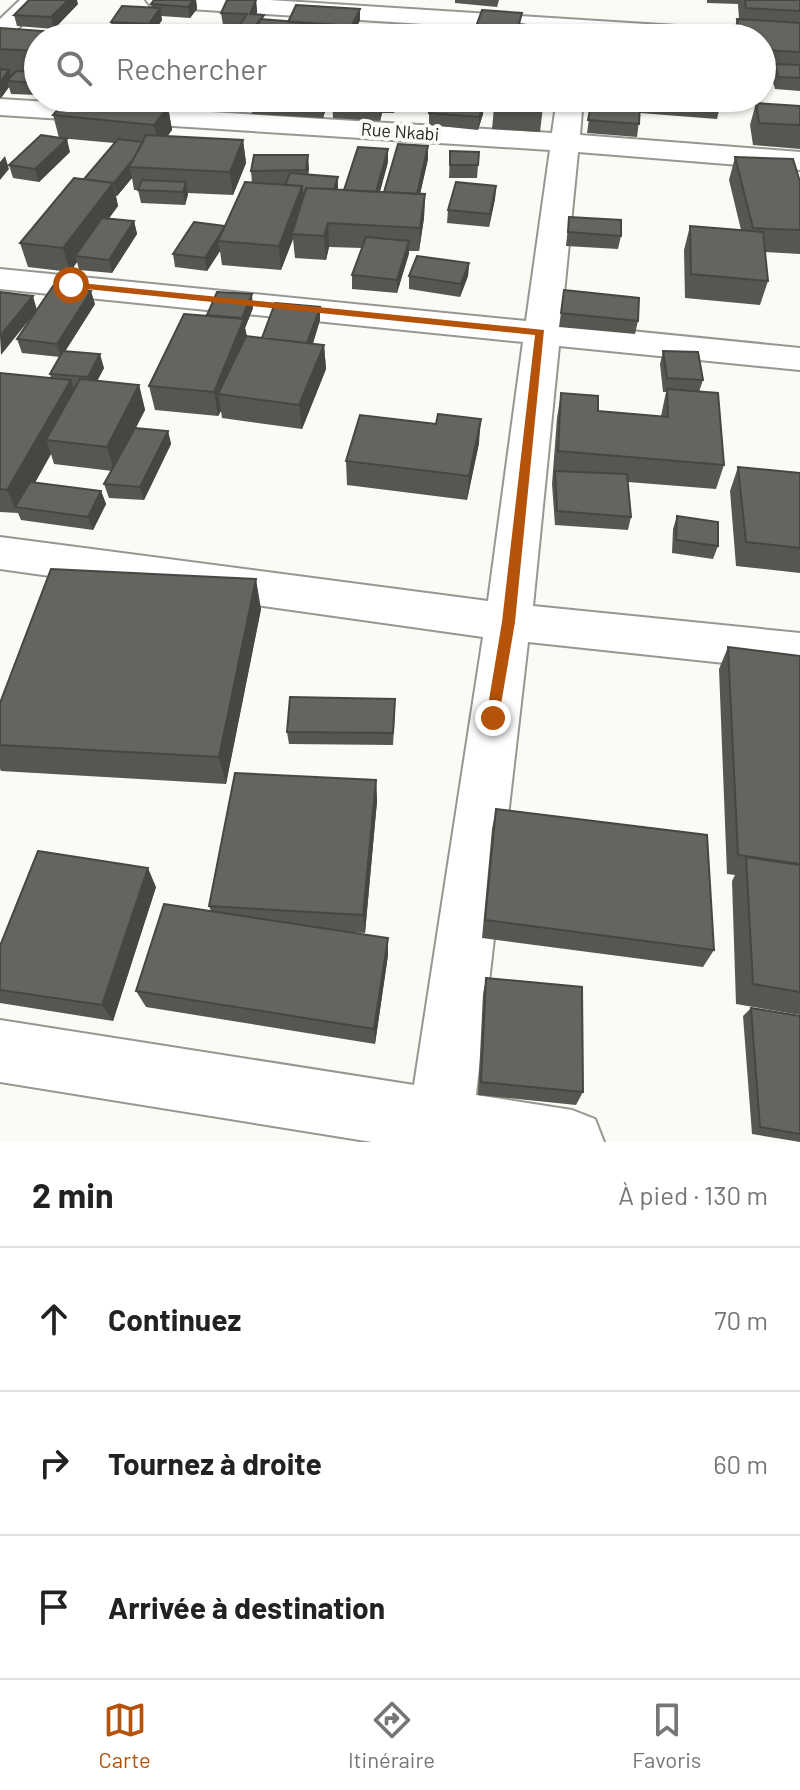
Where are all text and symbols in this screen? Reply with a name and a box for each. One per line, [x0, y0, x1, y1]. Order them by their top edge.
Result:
search box [24, 24, 776, 112]
icon: search [52, 46, 96, 90]
text: Rechercher [116, 50, 267, 86]
street label: Rue Nkabi [360, 117, 440, 145]
route start [53, 267, 89, 303]
route end [475, 700, 511, 736]
text: 2 min [32, 1174, 114, 1215]
text: À pied · 130 m [618, 1179, 768, 1210]
icon: ahead [32, 1297, 76, 1341]
text: Continuez [108, 1301, 241, 1337]
text: 70 m [714, 1304, 768, 1335]
icon: right [32, 1441, 76, 1485]
text: Tournez à droite [108, 1445, 322, 1481]
text: 60 m [713, 1448, 768, 1479]
icon: arrive [32, 1585, 76, 1629]
text: Arrivée à destination [108, 1589, 385, 1625]
tab: Carte [99, 1698, 151, 1772]
tab: Itinéraire [348, 1698, 435, 1772]
tab: Favoris [632, 1698, 701, 1772]

